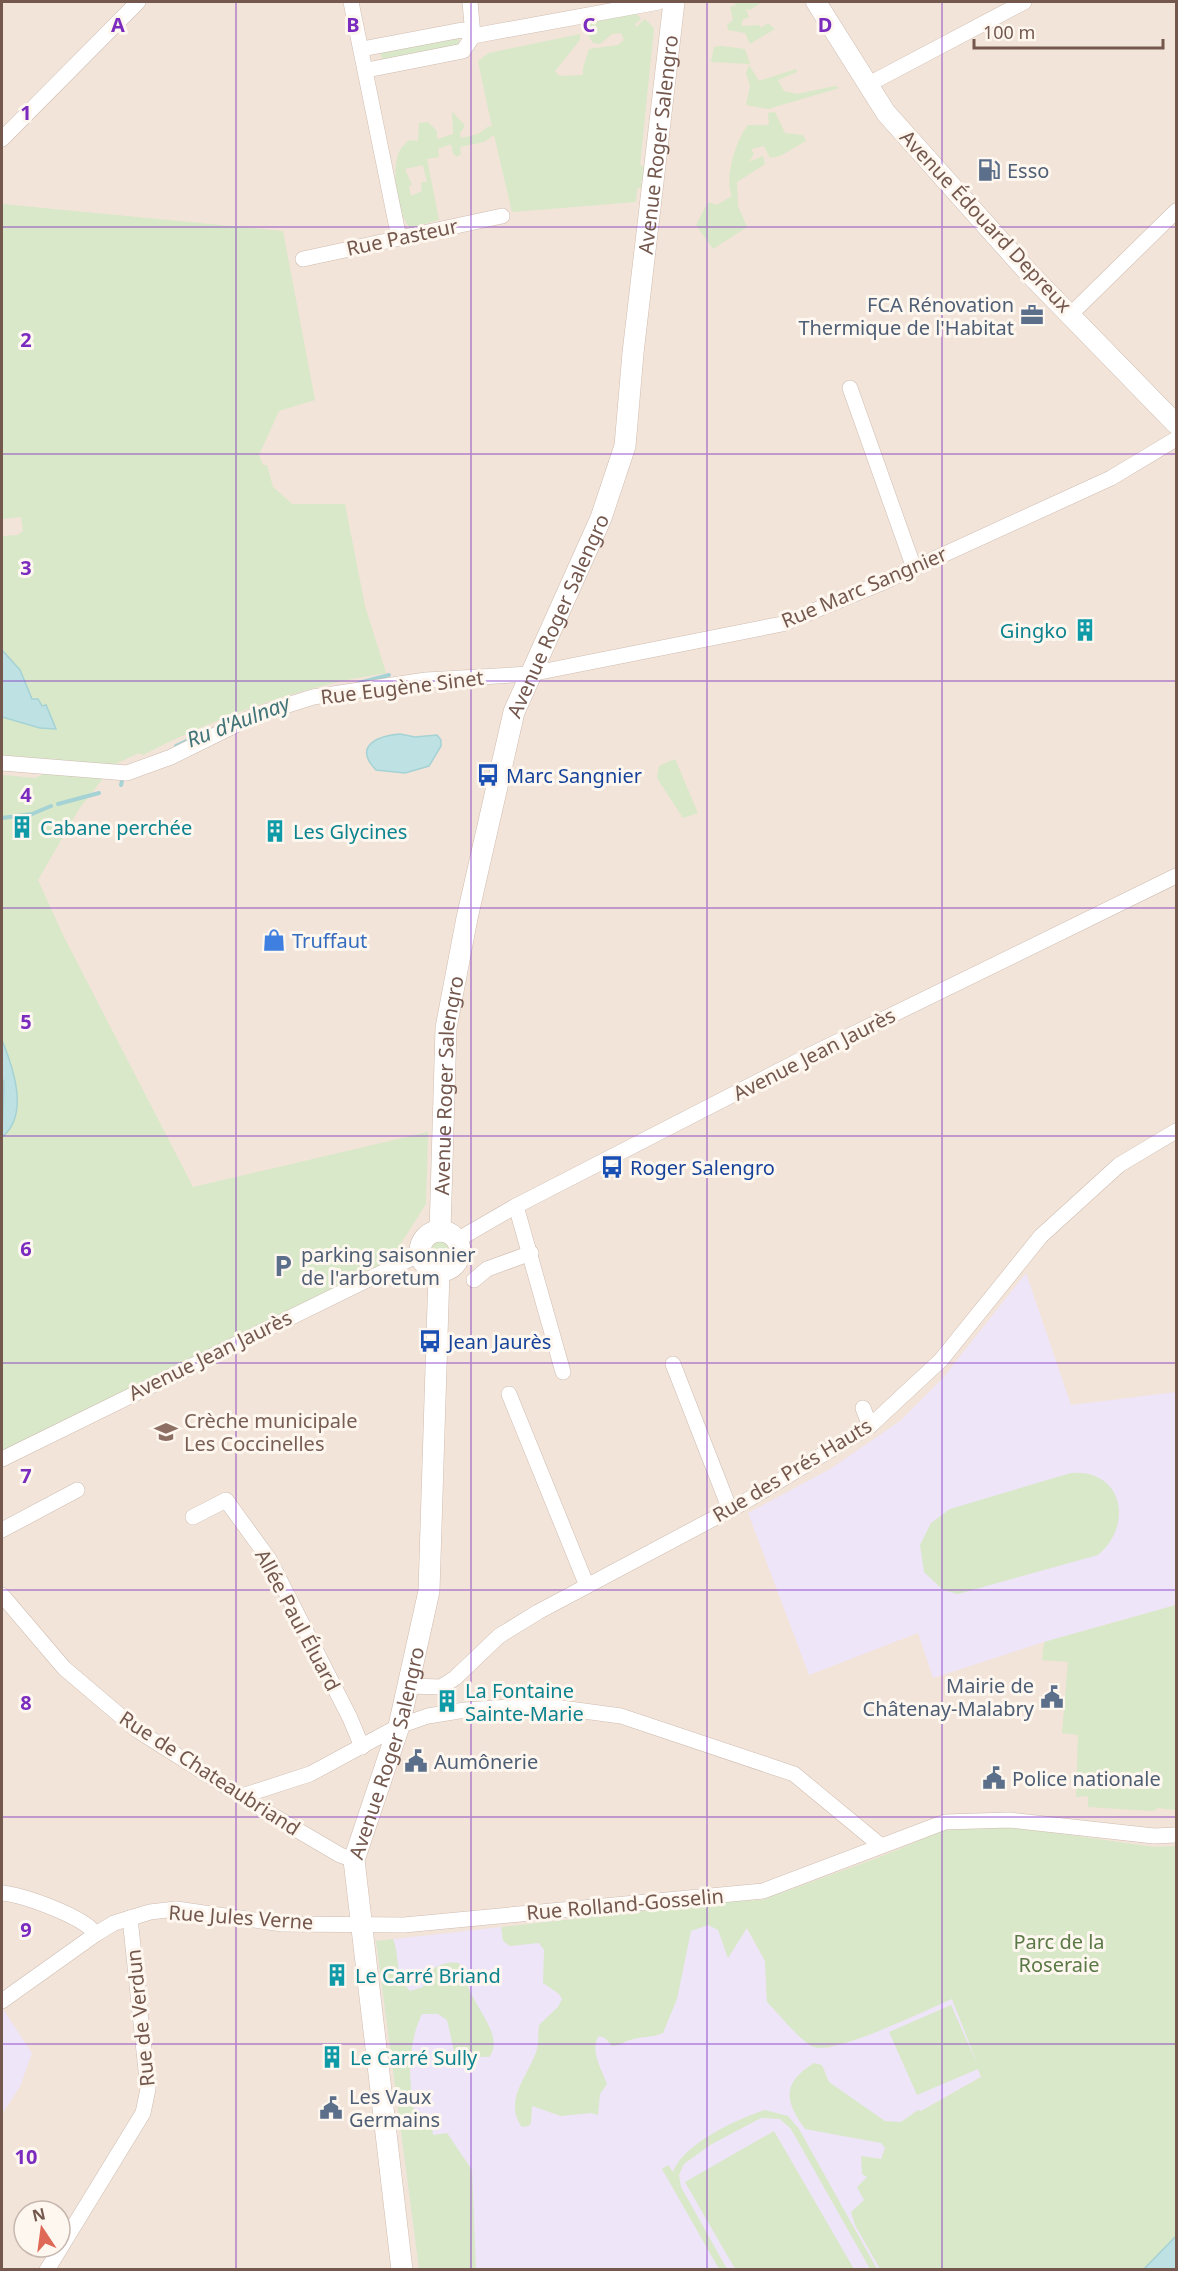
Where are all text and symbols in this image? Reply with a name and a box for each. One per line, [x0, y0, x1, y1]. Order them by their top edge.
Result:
text: A [111, 11, 125, 38]
text: B [346, 11, 360, 38]
text: C [583, 11, 596, 38]
text: D [818, 11, 832, 38]
scale bar [974, 12, 1163, 50]
text: 100 m [983, 20, 1035, 44]
street label: Avenue Roger Salengro [631, 34, 684, 256]
text: 1 [20, 99, 32, 126]
street label: Avenue Édouard Depreux [894, 124, 1078, 318]
fuel station icon: Esso [976, 157, 1002, 183]
place label: Esso [1007, 157, 1049, 184]
street label: Rue Pasteur [344, 212, 460, 262]
place label: FCA Rénovation Thermique de l'Habitat [798, 291, 1014, 341]
office icon: FCA Rénovation Thermique de l'Habitat [1019, 302, 1045, 328]
text: 2 [20, 326, 32, 353]
street label: Avenue Roger Salengro [500, 510, 615, 722]
street label: Rue Marc Sangnier [777, 540, 951, 634]
text: 3 [20, 554, 32, 581]
place label: Gingko [1000, 617, 1067, 644]
building icon: Gingko [1072, 617, 1098, 643]
street label: Rue Eugène Sinet [319, 664, 485, 710]
water label: Ru d'Aulnay [182, 688, 295, 753]
bus stop icon: Marc Sangnier [475, 762, 501, 788]
place label: Marc Sangnier [506, 762, 642, 789]
text: 4 [20, 781, 32, 808]
building icon: Cabane perchée [9, 814, 35, 840]
place label: Cabane perchée [40, 814, 192, 841]
building icon: Les Glycines [262, 818, 288, 844]
place label: Les Glycines [293, 818, 407, 845]
shop icon: Truffaut [261, 927, 287, 953]
place label: Truffaut [292, 927, 367, 954]
street label: Avenue Roger Salengro [428, 973, 469, 1196]
street label: Avenue Jean Jaurès [728, 1001, 900, 1107]
text: 5 [20, 1008, 32, 1035]
bus stop icon: Roger Salengro [599, 1154, 625, 1180]
place label: Roger Salengro [630, 1154, 775, 1181]
text: 6 [20, 1235, 32, 1262]
place label: parking saisonnier de l'arboretum [301, 1241, 476, 1291]
parking icon: parking saisonnier de l'arboretum [270, 1253, 296, 1279]
street label: Avenue Jean Jaurès [124, 1304, 296, 1406]
bus stop icon: Jean Jaurès [417, 1328, 443, 1354]
place label: Jean Jaurès [446, 1328, 551, 1355]
place label: Crèche municipale Les Coccinelles [184, 1407, 358, 1457]
street label: Rue des Prés Hauts [708, 1412, 876, 1528]
school or university icon: Crèche municipale Les Coccinelles [153, 1419, 179, 1445]
text: 7 [20, 1462, 32, 1489]
street label: Allée Paul Éluard [249, 1544, 347, 1696]
street label: Avenue Roger Salengro [342, 1644, 430, 1862]
place label: Mairie de Châtenay-Malabry [863, 1672, 1035, 1722]
place label: La Fontaine Sainte-Marie [465, 1677, 584, 1727]
public building icon: Mairie de Châtenay-Malabry [1039, 1684, 1065, 1710]
building icon: La Fontaine Sainte-Marie [434, 1688, 460, 1714]
text: 8 [20, 1689, 32, 1716]
street label: Rue de Chateaubriand [115, 1704, 305, 1842]
public building icon: Aumônerie [403, 1748, 429, 1774]
place label: Aumônerie [434, 1748, 538, 1775]
public building icon: Police nationale [981, 1765, 1007, 1791]
place label: Police nationale [1012, 1765, 1161, 1792]
street label: Rue Rolland-Gosselin [525, 1882, 725, 1926]
street label: Rue Jules Verne [168, 1898, 314, 1936]
text: 9 [20, 1916, 32, 1943]
park label: Parc de la Roseraie [1013, 1928, 1105, 1978]
street label: Rue de Verdun [119, 1948, 161, 2088]
building icon: Le Carré Briand [324, 1962, 350, 1988]
place label: Le Carré Briand [355, 1962, 501, 1989]
building icon: Le Carré Sully [319, 2044, 345, 2070]
place label: Le Carré Sully [350, 2044, 478, 2071]
place label: Les Vaux Germains [349, 2083, 440, 2133]
public building icon: Les Vaux Germains [318, 2095, 344, 2121]
text: 10 [15, 2143, 37, 2170]
north arrow [12, 2199, 72, 2259]
text: N [30, 2202, 47, 2227]

